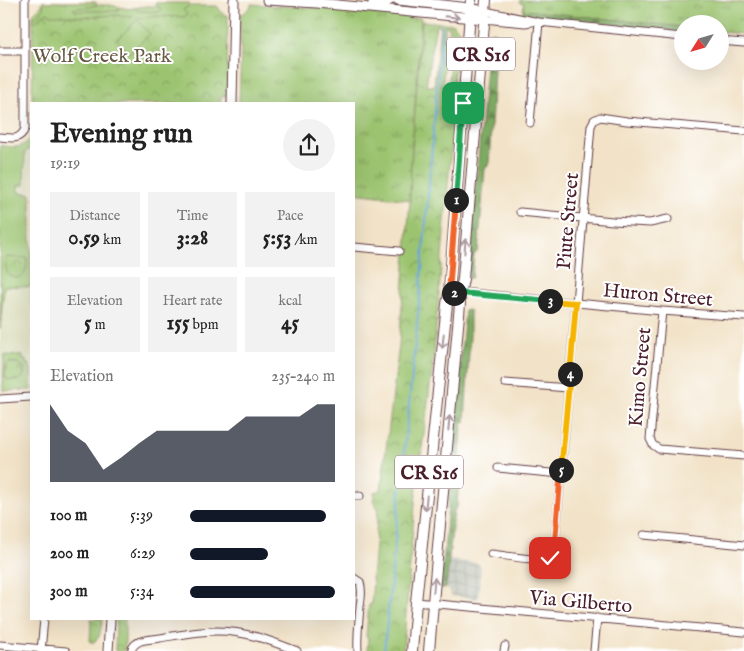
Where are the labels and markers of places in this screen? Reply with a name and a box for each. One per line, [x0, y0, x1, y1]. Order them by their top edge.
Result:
pin [442, 82, 484, 124]
pin: 1 [444, 188, 468, 212]
pin: 2 [442, 280, 466, 306]
pin: 3 [538, 288, 562, 314]
pin: 4 [558, 362, 582, 386]
pin: 5 [548, 458, 574, 482]
pin [529, 537, 571, 579]

